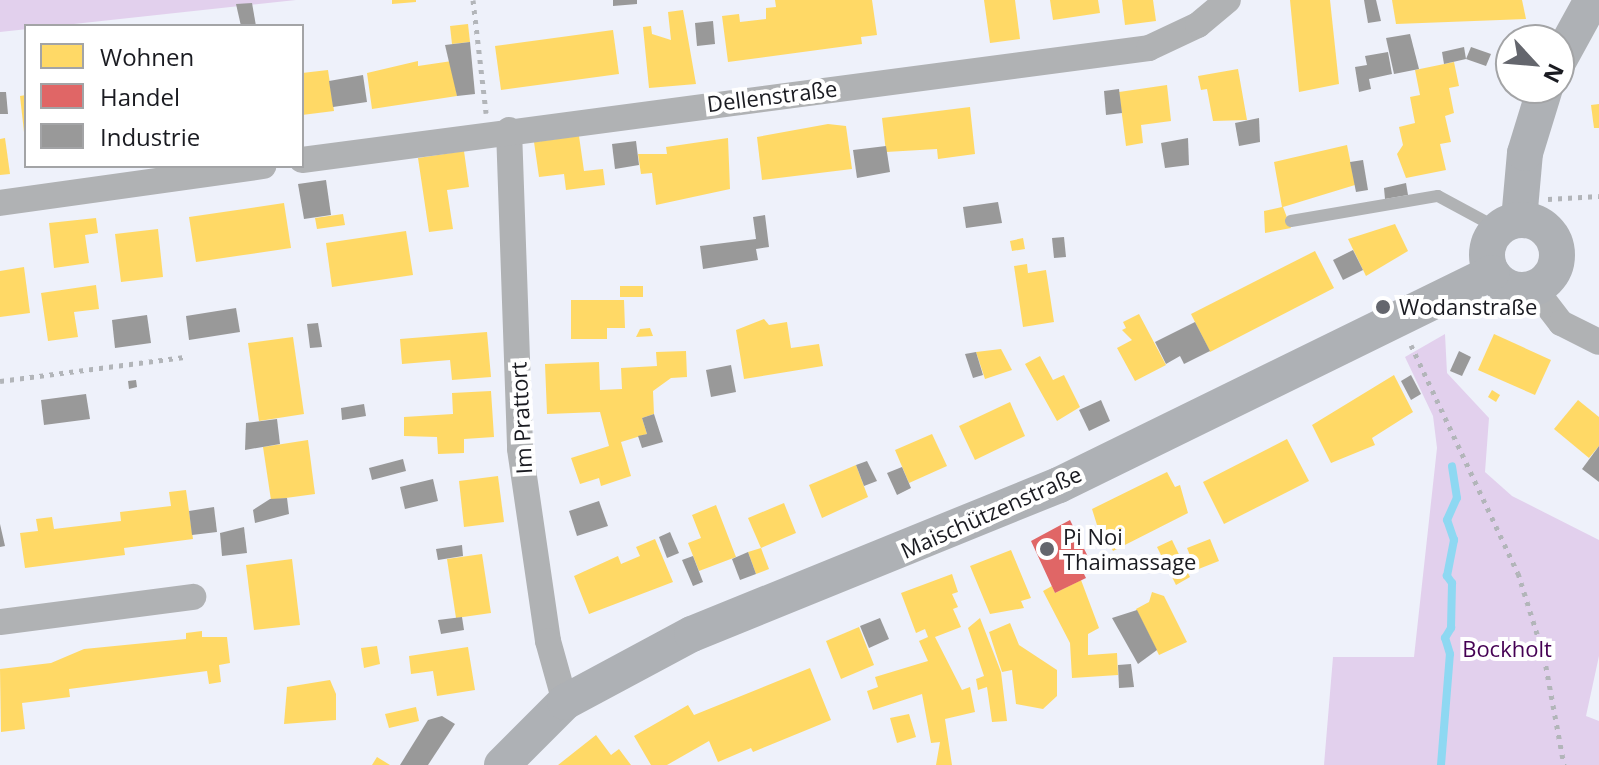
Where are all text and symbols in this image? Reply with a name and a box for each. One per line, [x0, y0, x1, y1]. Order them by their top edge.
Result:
legend [24, 24, 304, 168]
north arrow [1495, 24, 1575, 104]
text: Wohnen [100, 40, 194, 73]
text: N [1537, 59, 1572, 88]
street label: Dellenstraße [705, 75, 839, 117]
text: Handel [100, 80, 180, 113]
text: Industrie [100, 120, 200, 153]
place label: Wodanstraße [1399, 294, 1537, 320]
marker: Wodanstraße [1374, 298, 1392, 316]
street label: Im Prattort [505, 361, 537, 475]
street label: Maischützenstraße [896, 460, 1086, 564]
place label: Pi Noi Thaimassage [1063, 523, 1196, 574]
marker: Pi Noi Thaimassage [1038, 540, 1056, 558]
park label: Bockholt [1462, 636, 1552, 662]

